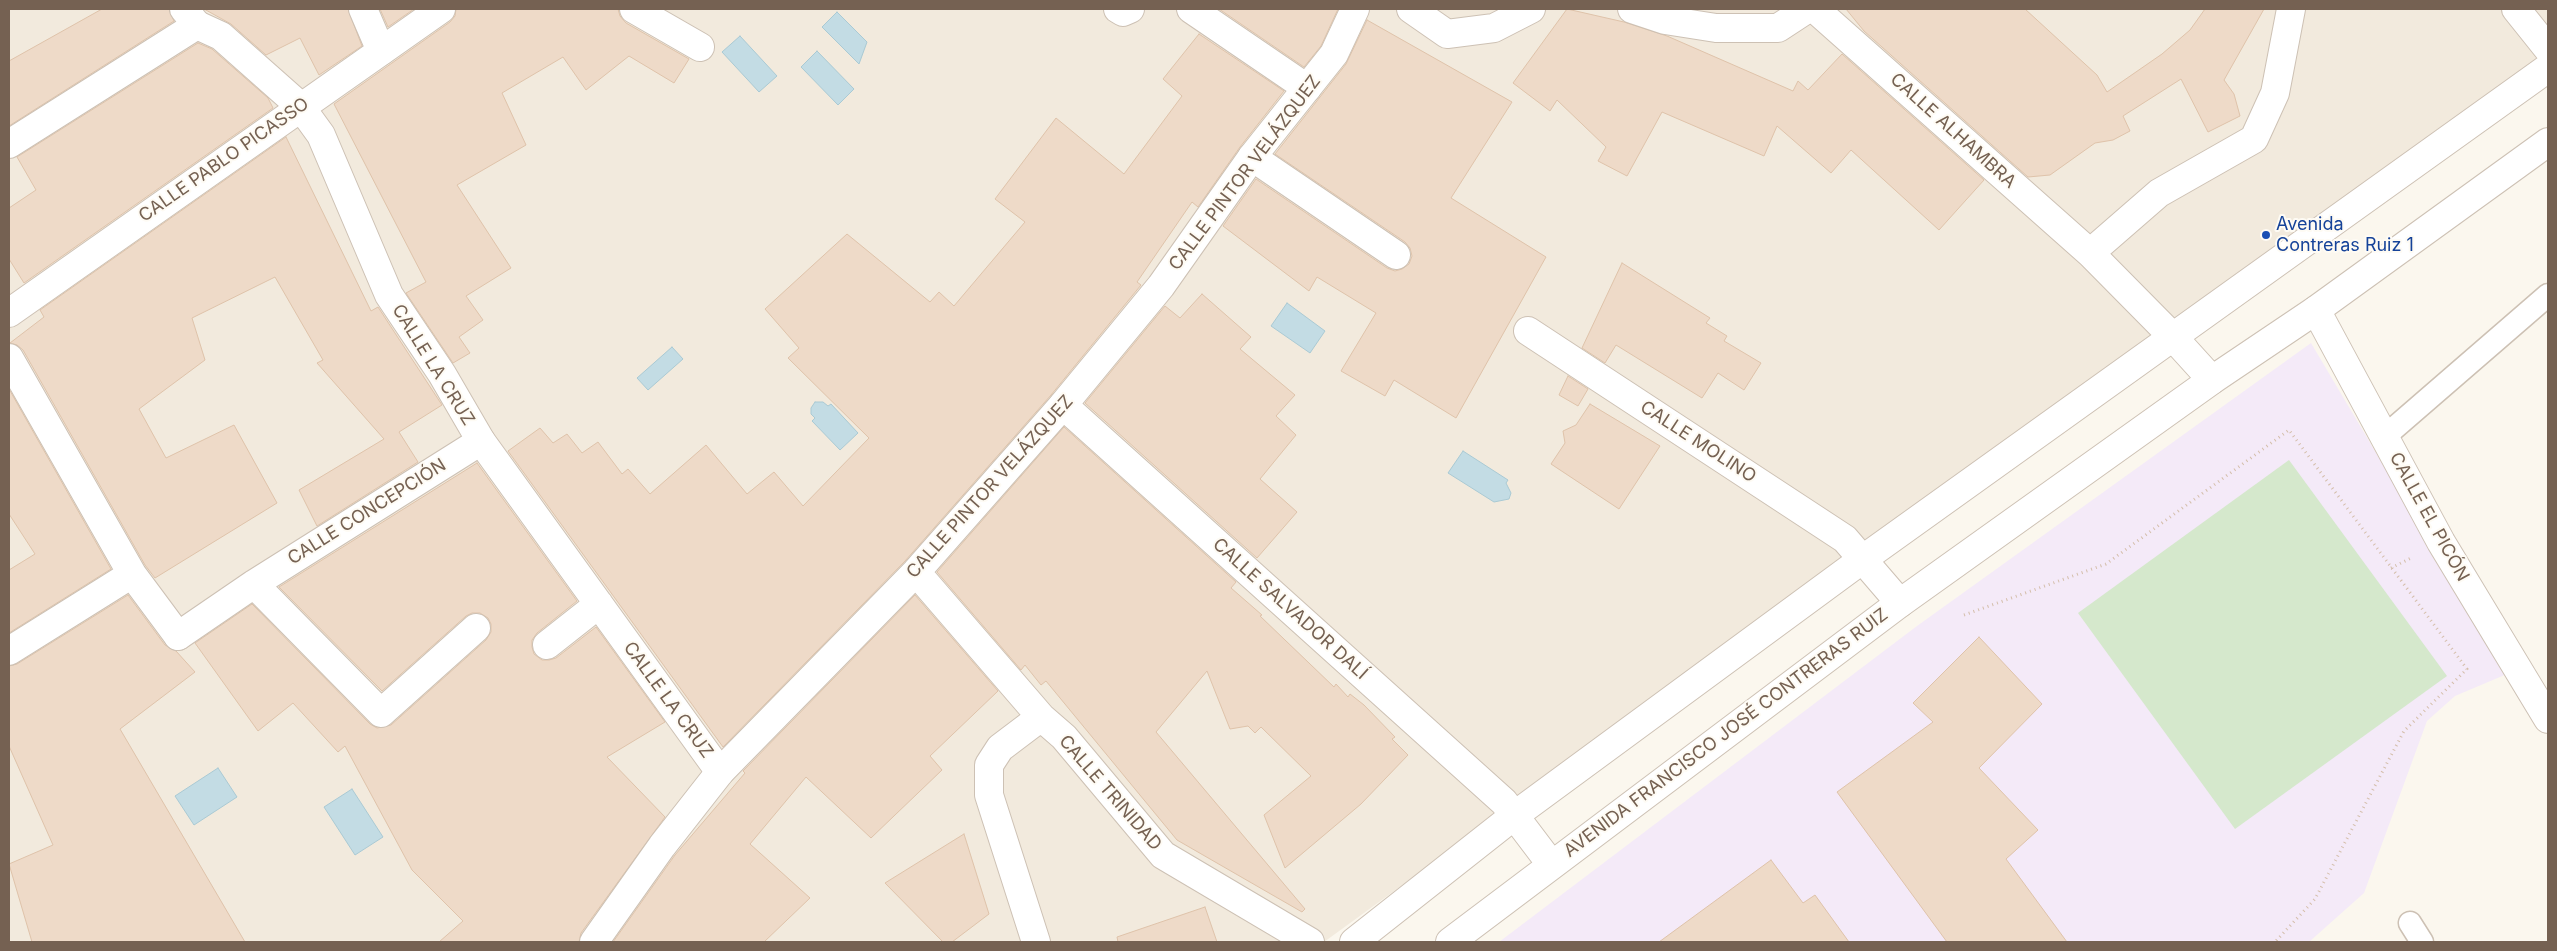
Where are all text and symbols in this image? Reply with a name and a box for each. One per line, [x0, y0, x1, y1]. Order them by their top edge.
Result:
street label: CALLE ALHAMBRA [1886, 69, 2020, 193]
street label: CALLE PINTOR VELÁZQUEZ [1165, 71, 1325, 275]
street label: CALLE PABLO PICASSO [135, 93, 313, 227]
place label: Avenida Contreras Ruiz 1 [2276, 214, 2414, 256]
marker: Avenida Contreras Ruiz 1 [2260, 229, 2272, 241]
street label: CALLE LA CRUZ [387, 301, 479, 429]
street label: CALLE PINTOR VELÁZQUEZ [902, 391, 1078, 583]
street label: CALLE MOLINO [1636, 397, 1760, 487]
street label: CALLE EL PICÓN [2385, 449, 2473, 585]
street label: CALLE CONCEPCIÓN [284, 454, 450, 570]
street label: CALLE SALVADOR DALÍ [1208, 534, 1372, 684]
street label: AVENIDA FRANCISCO JOSÉ CONTRERAS RUIZ [1560, 604, 1892, 862]
street label: CALLE LA CRUZ [619, 638, 717, 762]
street label: CALLE TRINIDAD [1054, 731, 1166, 855]

